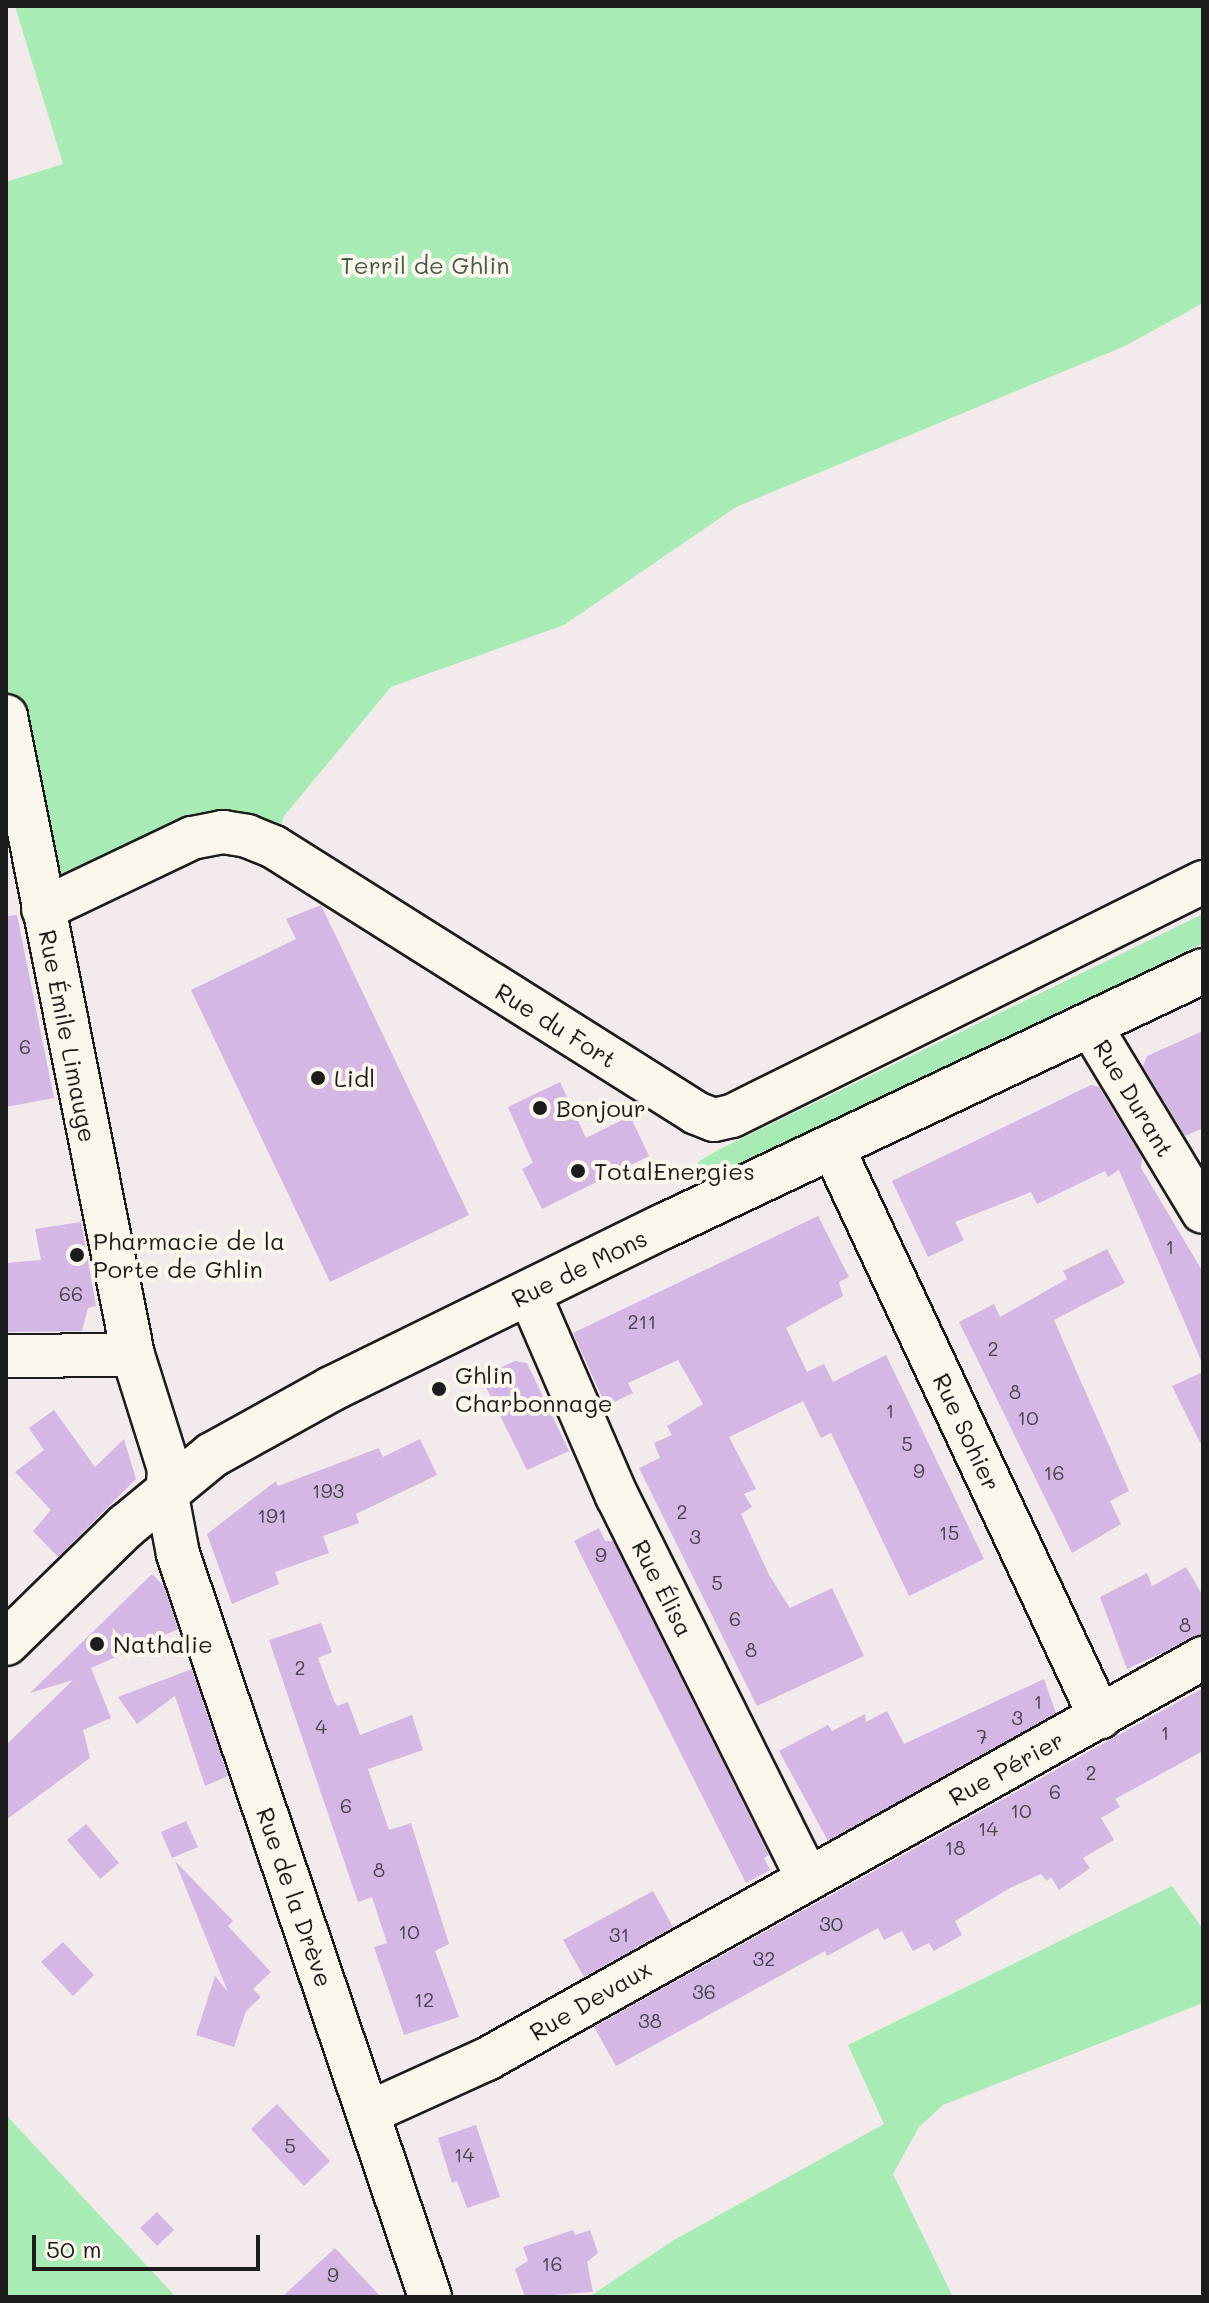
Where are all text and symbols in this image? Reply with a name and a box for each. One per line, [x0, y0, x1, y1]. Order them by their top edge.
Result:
park label: Terril de Ghlin [340, 251, 510, 279]
street label: Rue Émile Limauge [33, 927, 103, 1145]
street label: Rue du Fort [490, 976, 622, 1074]
house number: 6 [19, 1034, 31, 1058]
street label: Rue Durant [1088, 1034, 1180, 1162]
place label: Lidl [334, 1064, 375, 1092]
marker: Lidl [309, 1069, 327, 1087]
place label: Bonjour [556, 1094, 646, 1122]
marker: Bonjour [531, 1099, 549, 1117]
place label: TotalEnergies [594, 1157, 755, 1185]
marker: TotalEnergies [569, 1162, 587, 1180]
street label: Rue de Mons [507, 1223, 651, 1313]
place label: Pharmacie de la Porte de Ghlin [93, 1227, 285, 1283]
house number: 1 [1166, 1234, 1174, 1258]
marker: Pharmacie de la Porte de Ghlin [68, 1246, 86, 1264]
house number: 66 [59, 1281, 83, 1305]
house number: 211 [627, 1309, 657, 1333]
house number: 2 [987, 1336, 999, 1360]
place label: Ghlin Charbonnage [455, 1361, 613, 1417]
street label: Rue Sohier [927, 1369, 1007, 1495]
house number: 8 [1009, 1379, 1021, 1403]
marker: Ghlin Charbonnage [430, 1380, 448, 1398]
house number: 1 [886, 1398, 894, 1422]
house number: 10 [1017, 1405, 1039, 1429]
house number: 5 [901, 1431, 913, 1455]
house number: 9 [913, 1458, 925, 1482]
house number: 16 [1043, 1460, 1065, 1484]
house number: 193 [312, 1478, 344, 1502]
house number: 2 [676, 1499, 688, 1523]
house number: 191 [257, 1503, 287, 1527]
house number: 15 [939, 1520, 959, 1544]
house number: 3 [689, 1524, 701, 1548]
street label: Rue Élisa [626, 1535, 700, 1641]
house number: 9 [595, 1542, 607, 1566]
house number: 5 [711, 1570, 723, 1594]
house number: 6 [729, 1606, 741, 1630]
house number: 8 [1179, 1612, 1191, 1636]
place label: Nathalie [113, 1630, 213, 1658]
marker: Nathalie [88, 1635, 106, 1653]
house number: 8 [745, 1637, 757, 1661]
house number: 2 [294, 1655, 306, 1679]
house number: 1 [1034, 1689, 1042, 1713]
house number: 3 [1011, 1705, 1023, 1729]
house number: 4 [315, 1714, 327, 1738]
house number: 1 [1161, 1720, 1169, 1744]
house number: 7 [976, 1724, 988, 1748]
street label: Rue Périer [944, 1725, 1068, 1811]
house number: 2 [1085, 1760, 1097, 1784]
house number: 6 [1049, 1779, 1061, 1803]
house number: 6 [340, 1793, 352, 1817]
house number: 10 [1010, 1798, 1032, 1822]
street label: Rue de la Drève [251, 1804, 339, 1990]
house number: 14 [978, 1816, 998, 1840]
house number: 18 [944, 1835, 966, 1859]
house number: 8 [373, 1857, 385, 1881]
house number: 30 [819, 1911, 843, 1935]
house number: 10 [398, 1919, 420, 1943]
house number: 31 [609, 1922, 629, 1946]
house number: 32 [753, 1946, 775, 1970]
street label: Rue Devaux [524, 1954, 656, 2046]
house number: 36 [692, 1979, 716, 2003]
house number: 12 [414, 1987, 434, 2011]
house number: 38 [638, 2008, 662, 2032]
house number: 5 [284, 2133, 296, 2157]
house number: 14 [454, 2142, 474, 2166]
scale bar [36, 2219, 264, 2269]
text: 50 m [46, 2233, 102, 2264]
house number: 16 [541, 2251, 563, 2275]
house number: 9 [327, 2262, 339, 2286]

